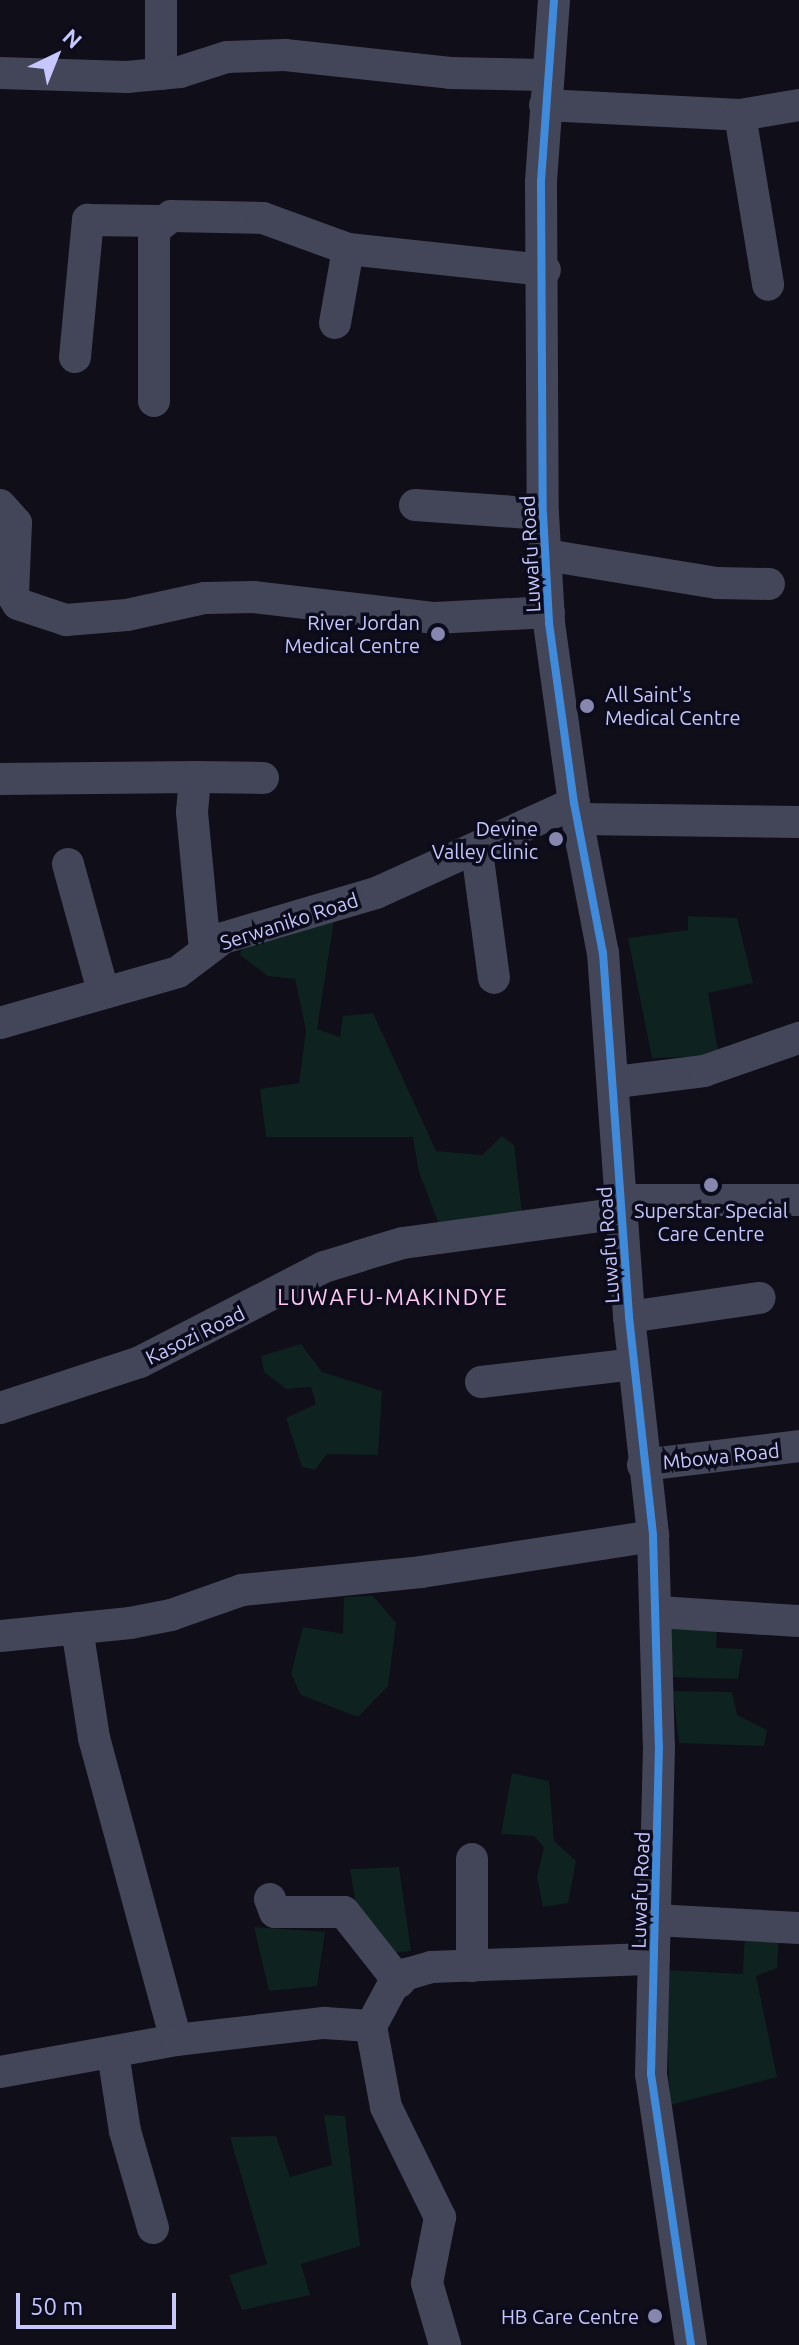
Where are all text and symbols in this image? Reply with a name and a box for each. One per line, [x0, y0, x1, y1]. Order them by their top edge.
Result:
north arrow [16, 16, 96, 96]
text: N [58, 23, 87, 53]
street label: Luwafu Road [515, 495, 545, 613]
place label: River Jordan Medical Centre [285, 610, 420, 657]
marker: River Jordan Medical Centre [427, 623, 449, 645]
place label: All Saint's Medical Centre [605, 682, 740, 729]
marker: All Saint's Medical Centre [576, 695, 598, 717]
place label: Devine Valley Clinic [432, 816, 538, 863]
marker: Devine Valley Clinic [545, 828, 567, 850]
street label: Serwaniko Road [217, 887, 361, 955]
marker: Superstar Special Care Centre [702, 1176, 720, 1194]
street label: Luwafu Road [592, 1186, 624, 1304]
place label: Superstar Special Care Centre [634, 1198, 788, 1245]
district label: LUWAFU-MAKINDYE [277, 1284, 509, 1310]
street label: Kasozi Road [141, 1301, 249, 1369]
street label: Mbowa Road [661, 1438, 781, 1474]
street label: Luwafu Road [626, 1831, 654, 1949]
scale bar [20, 2277, 180, 2327]
text: 50 m [30, 2293, 83, 2320]
place label: HB Care Centre [501, 2304, 639, 2328]
marker: HB Care Centre [646, 2307, 664, 2325]

